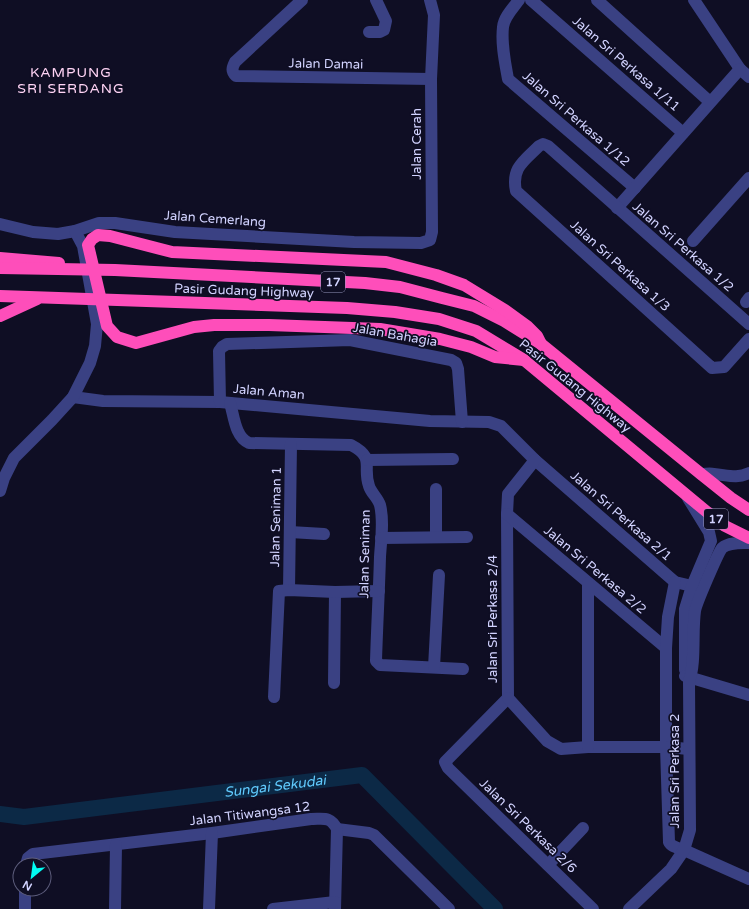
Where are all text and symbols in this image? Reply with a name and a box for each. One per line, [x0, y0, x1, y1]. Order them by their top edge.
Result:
street label: Jalan Sri Perkasa 1/11 [569, 13, 683, 115]
street label: Jalan Damai [289, 55, 363, 73]
district label: KAMPUNG SRI SERDANG [17, 64, 125, 97]
street label: Jalan Sri Perkasa 1/12 [519, 68, 633, 170]
street label: Jalan Cerah [409, 108, 425, 180]
street label: Jalan Sri Perkasa 1/2 [629, 199, 737, 295]
street label: Jalan Cemerlang [163, 207, 267, 231]
street label: Jalan Sri Perkasa 1/3 [567, 217, 673, 315]
road number: 17 [321, 272, 345, 292]
street label: Pasir Gudang Highway [174, 281, 314, 301]
street label: Jalan Bahagia [352, 320, 438, 350]
street label: Pasir Gudang Highway [516, 336, 634, 436]
street label: Jalan Aman [232, 381, 306, 403]
street label: Jalan Seniman 1 [267, 467, 285, 567]
street label: Jalan Sri Perkasa 2/1 [567, 468, 675, 564]
street label: Jalan Seniman [356, 509, 374, 599]
road number: 17 [704, 509, 728, 529]
street label: Jalan Sri Perkasa 2/2 [540, 522, 650, 618]
street label: Jalan Sri Perkasa 2/4 [485, 555, 501, 683]
street label: Jalan Sri Perkasa 2 [667, 714, 683, 828]
water label: Sungai Sekudai [223, 771, 328, 801]
street label: Jalan Sri Perkasa 2/6 [476, 775, 580, 877]
street label: Jalan Titiwangsa 12 [189, 799, 311, 829]
north arrow [12, 857, 52, 897]
text: N [20, 877, 34, 893]

